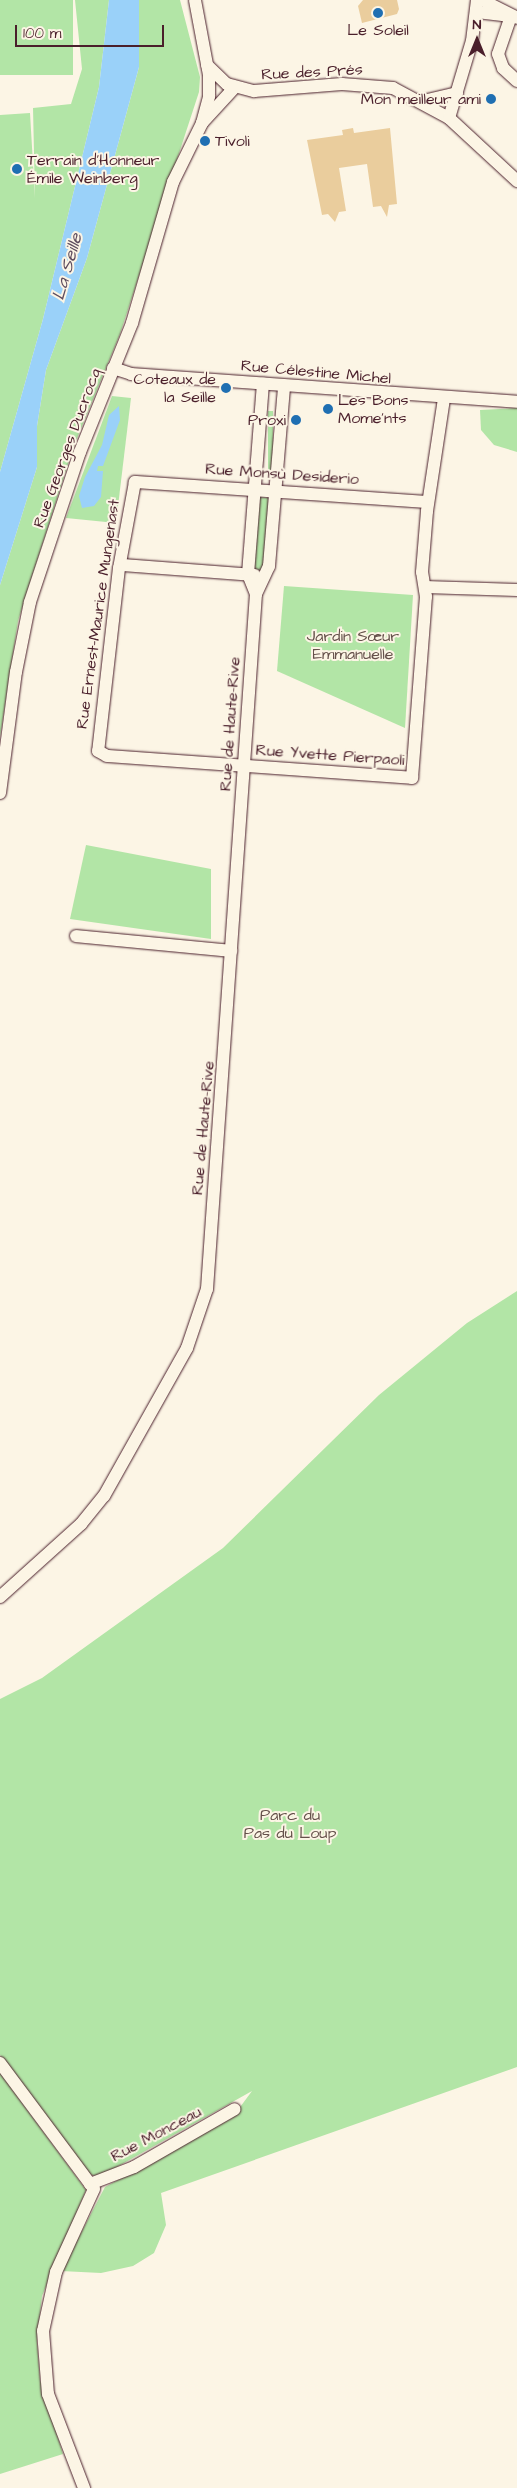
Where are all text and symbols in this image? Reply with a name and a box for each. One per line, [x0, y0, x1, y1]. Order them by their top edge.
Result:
marker: Le Soleil [372, 7, 384, 19]
scale bar [18, 15, 166, 47]
north arrow [452, 15, 502, 65]
text: N [473, 15, 481, 35]
place label: Le Soleil [347, 20, 409, 40]
text: 100 m [23, 23, 62, 44]
street label: Rue des Prés [261, 60, 363, 84]
place label: Mon meilleur ami [361, 89, 481, 109]
marker: Mon meilleur ami [485, 93, 497, 105]
place label: Tivoli [215, 131, 250, 151]
marker: Tivoli [199, 135, 211, 147]
place label: Terrain d'Honneur Émile Weinberg [27, 150, 159, 188]
marker: Terrain d'Honneur Émile Weinberg [11, 163, 23, 175]
water label: La Seille [48, 231, 88, 303]
street label: Rue Célestine Michel [240, 356, 392, 388]
street label: Rue Georges Ducrocq [29, 366, 105, 530]
place label: Coteaux de la Seille [133, 369, 216, 407]
marker: Coteaux de la Seille [220, 382, 232, 394]
place label: Les Bons Mome'nts [338, 390, 409, 428]
marker: Les Bons Mome'nts [322, 403, 334, 415]
place label: Proxi [248, 410, 286, 430]
marker: Proxi [290, 414, 302, 426]
street label: Rue Monsù Desiderio [205, 459, 359, 489]
street label: Rue Ernest-Maurice Mungenast [72, 498, 124, 730]
park label: Jardin Sœur Emmanuelle [307, 626, 399, 664]
street label: Rue de Haute-Rive [216, 656, 244, 792]
street label: Rue Yvette Pierpaoli [255, 740, 405, 770]
street label: Rue de Haute-Rive [188, 1060, 218, 1196]
park label: Parc du Pas du Loup [244, 1805, 336, 1843]
street label: Rue Monceau [107, 2102, 205, 2166]

